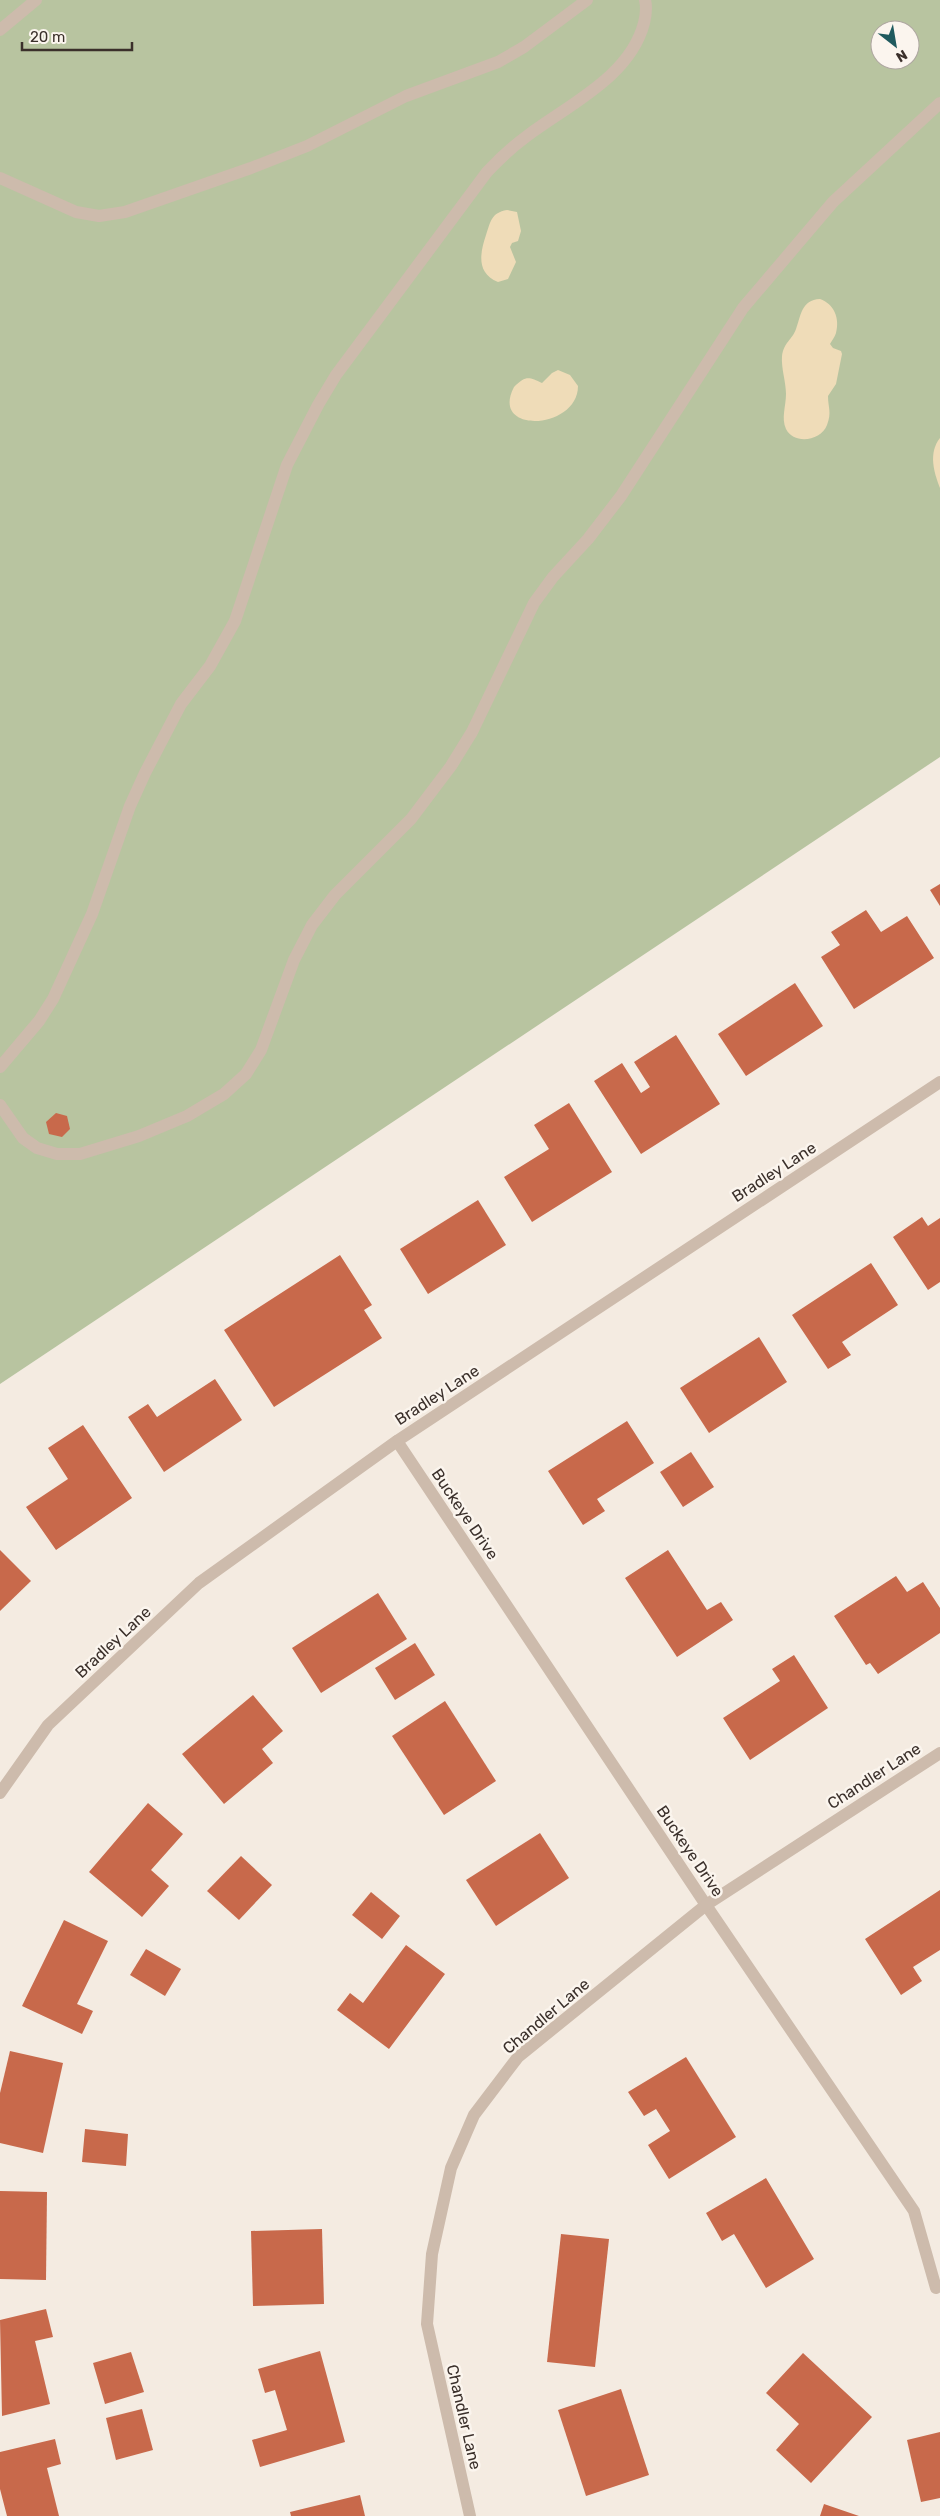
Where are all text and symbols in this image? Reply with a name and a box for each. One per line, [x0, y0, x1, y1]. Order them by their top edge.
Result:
scale bar [22, 20, 132, 52]
north arrow [870, 20, 920, 70]
text: 20 m [30, 28, 65, 46]
text: N [893, 46, 910, 66]
street label: Bradley Lane [728, 1138, 820, 1206]
street label: Bradley Lane [391, 1361, 483, 1429]
street label: Buckeye Drive [428, 1465, 502, 1563]
street label: Bradley Lane [71, 1602, 155, 1682]
street label: Chandler Lane [824, 1739, 924, 1813]
street label: Buckeye Drive [653, 1802, 727, 1900]
street label: Chandler Lane [499, 1974, 593, 2058]
street label: Chandler Lane [443, 2363, 485, 2472]

